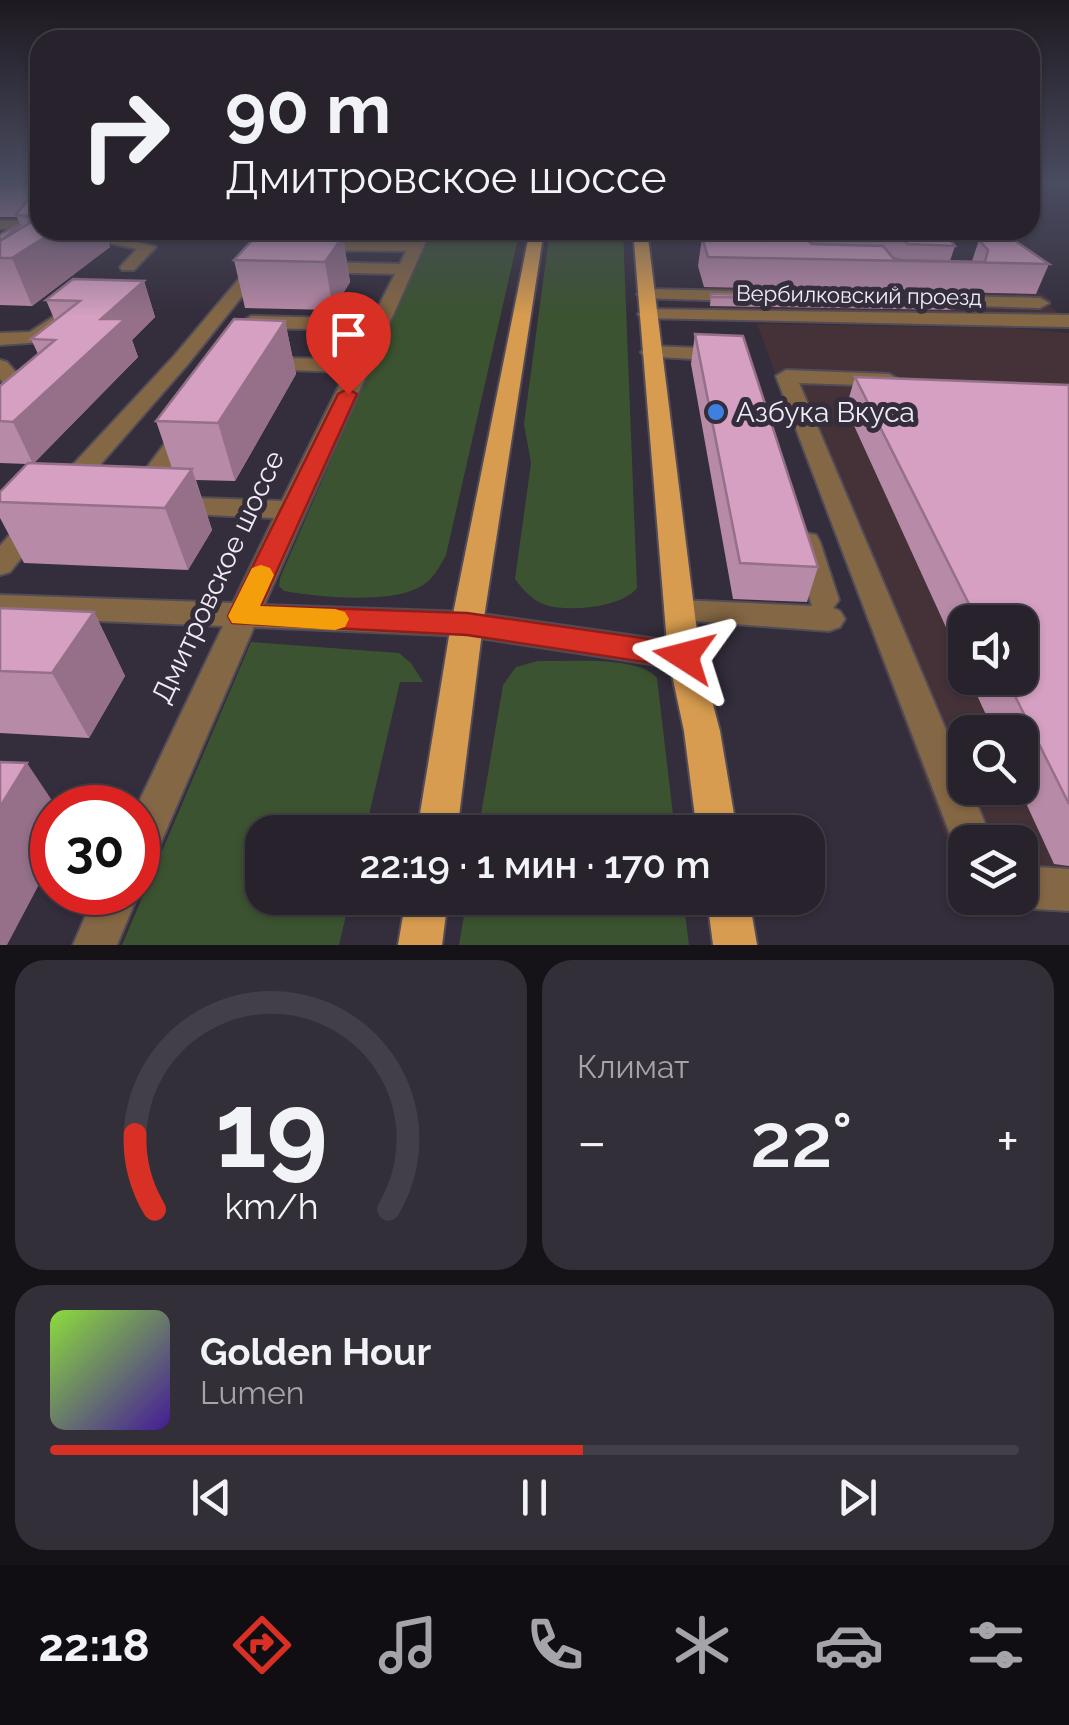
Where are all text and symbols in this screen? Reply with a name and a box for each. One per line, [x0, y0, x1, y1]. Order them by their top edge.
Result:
text: 90 m [225, 67, 391, 149]
icon: right [60, 70, 190, 200]
text: Дмитровское шоссе [225, 151, 667, 204]
street label: Вербилковский проезд [736, 280, 982, 310]
pin [306, 292, 391, 395]
icon: arrive [321, 307, 376, 362]
place label: Азбука Вкуса [736, 396, 915, 429]
marker: Азбука Вкуса [705, 401, 727, 423]
street label: Дмитровское шоссе [145, 445, 291, 709]
position arrow [632, 604, 736, 708]
map controls [948, 605, 1038, 915]
button: sound [948, 605, 1038, 695]
button: search [948, 715, 1038, 805]
speed limit sign: 30 [30, 785, 160, 915]
button: layers [948, 825, 1038, 915]
text: 22:19 · 1 мин · 170 m [359, 842, 711, 887]
text: Климат [577, 1048, 689, 1085]
text: 19 [215, 1069, 327, 1191]
text: 22° [750, 1096, 853, 1185]
text: − [577, 1109, 607, 1174]
text: + [996, 1109, 1019, 1174]
text: km/h [224, 1185, 318, 1227]
text: Golden Hour [200, 1329, 431, 1374]
text: Lumen [200, 1374, 304, 1411]
icon: previous [184, 1470, 239, 1525]
icon: pause [507, 1470, 562, 1525]
icon: next [830, 1470, 885, 1525]
icon: directions [227, 1610, 297, 1680]
icon: music [373, 1610, 443, 1680]
icon: phone [520, 1610, 590, 1680]
icon: climate [667, 1610, 737, 1680]
icon: car [814, 1610, 884, 1680]
icon: filters [961, 1610, 1031, 1680]
text: 22:18 [38, 1619, 150, 1672]

